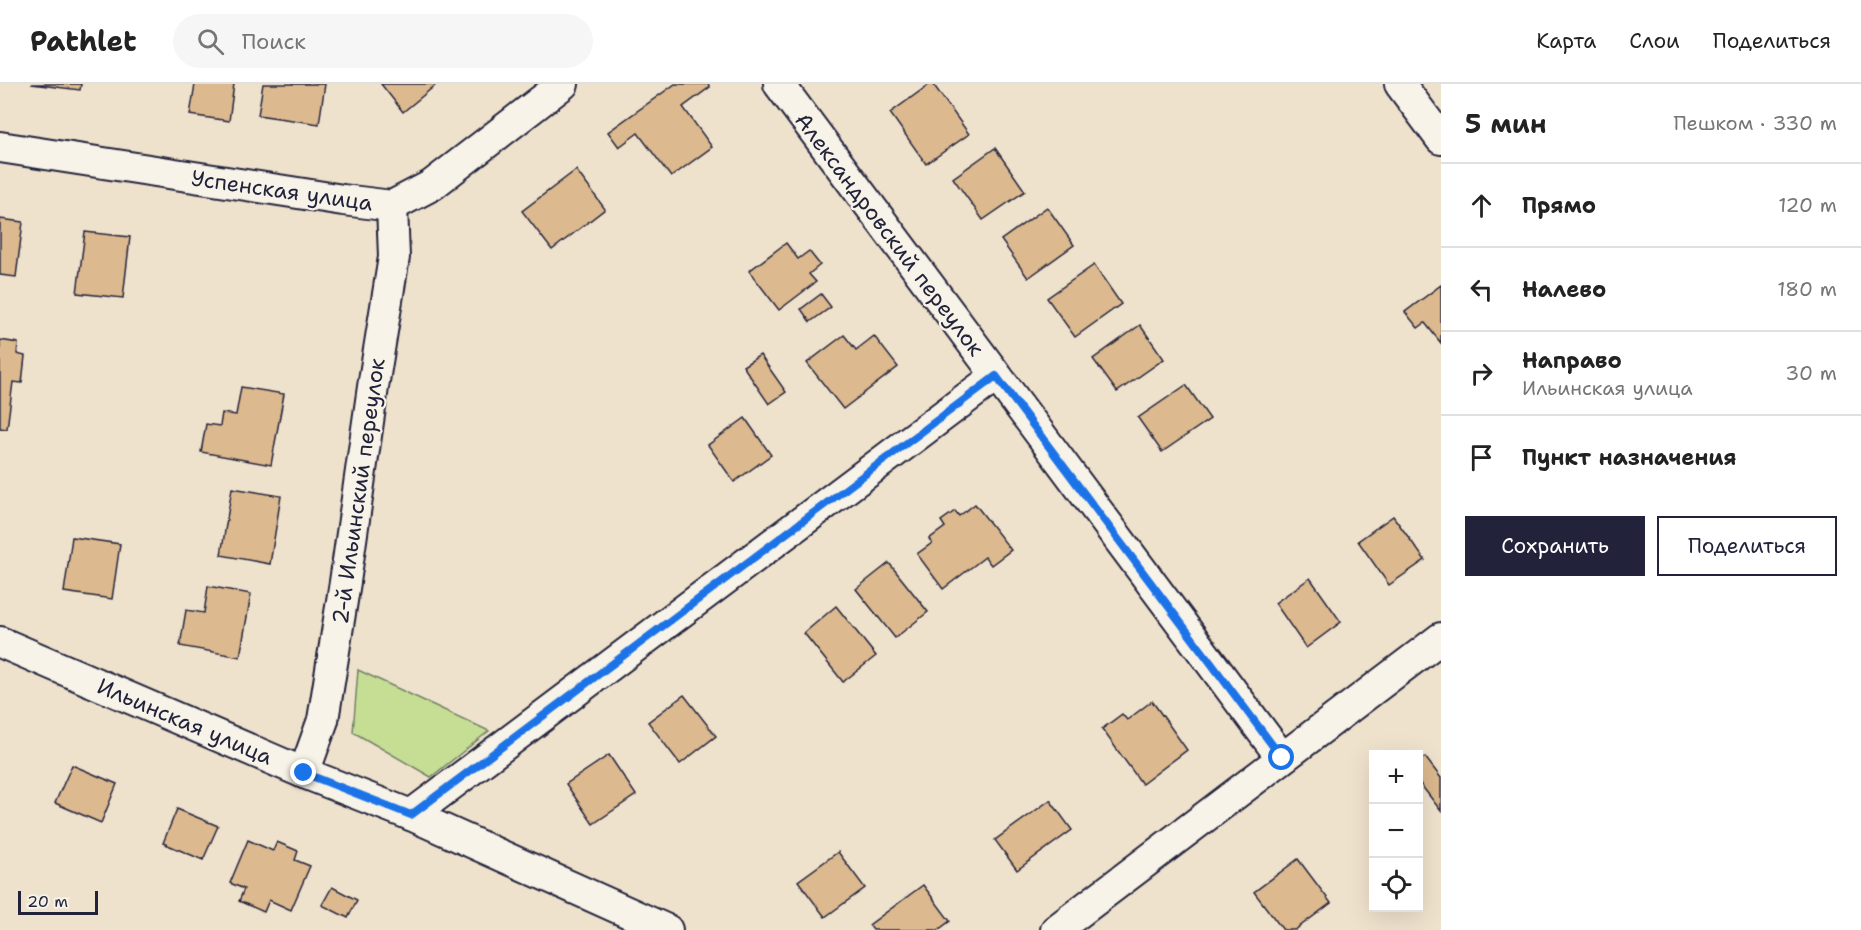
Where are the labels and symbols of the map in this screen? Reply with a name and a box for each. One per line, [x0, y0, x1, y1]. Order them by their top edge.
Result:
street label: Александровский переулок [789, 107, 991, 362]
street label: Успенская улица [189, 163, 375, 218]
street label: 2-й Ильинский переулок [325, 356, 392, 626]
street label: Ильинская улица [93, 671, 277, 772]
route start [1268, 744, 1294, 770]
route end [290, 759, 316, 785]
scale bar [18, 888, 98, 916]

